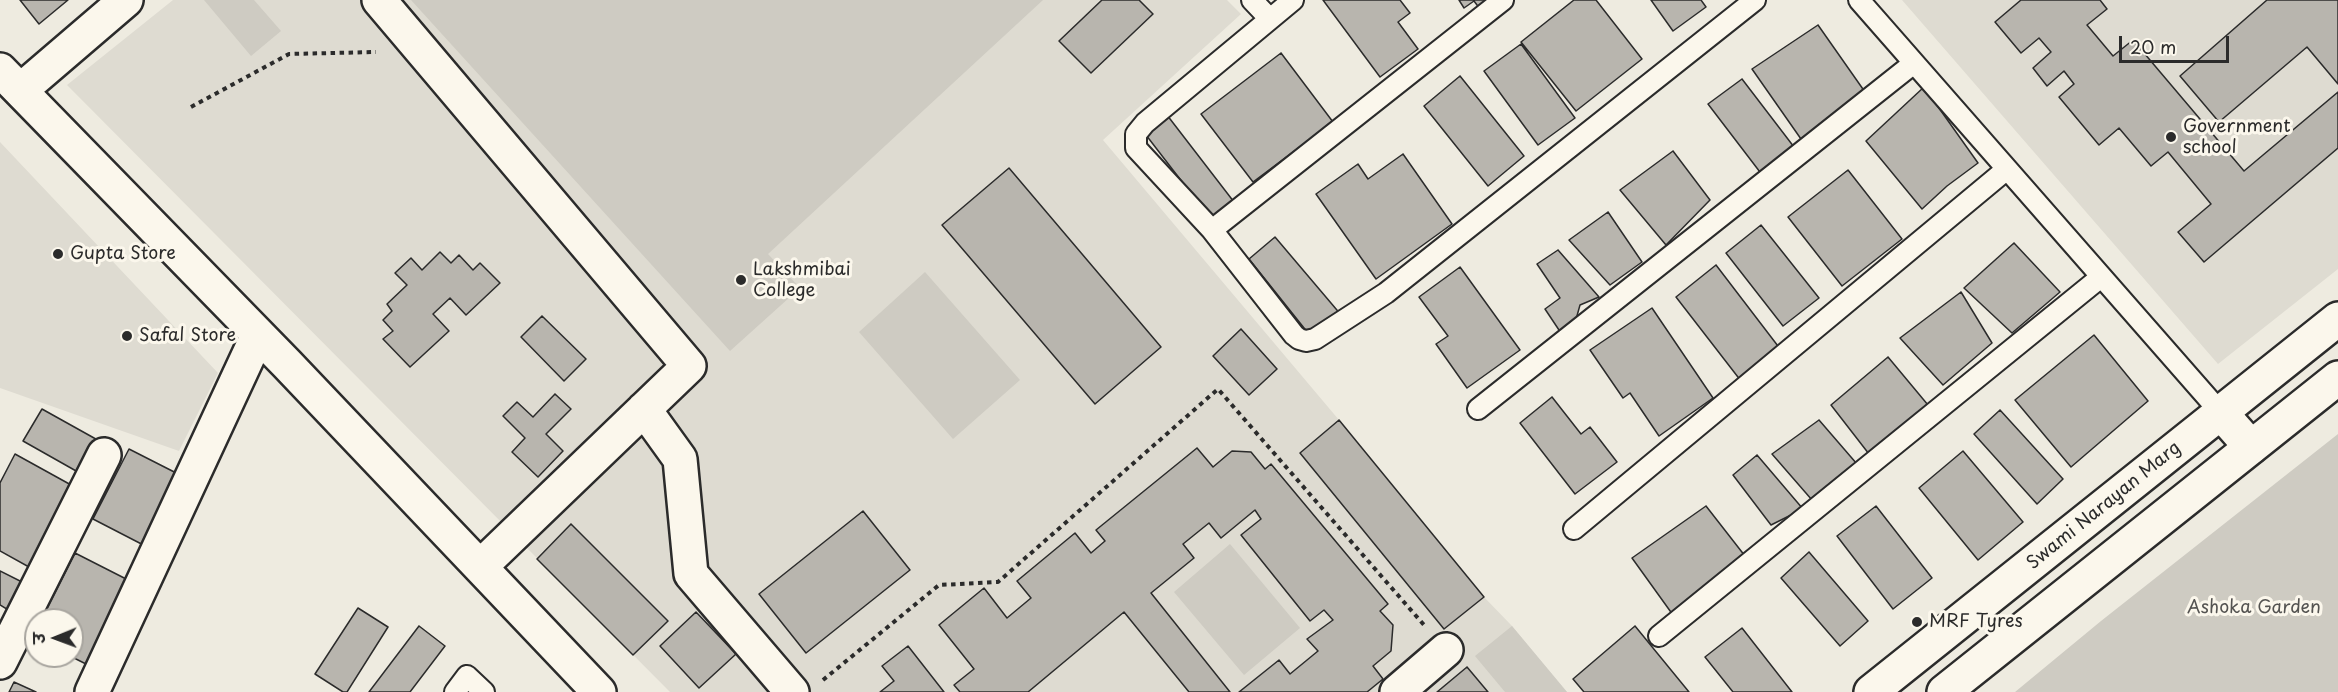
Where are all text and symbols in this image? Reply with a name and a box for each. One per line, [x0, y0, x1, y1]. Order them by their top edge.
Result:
scale bar [2122, 24, 2232, 62]
text: 20 m [2130, 33, 2176, 60]
place label: Government school [2183, 116, 2291, 158]
marker: Government school [2164, 130, 2178, 144]
place label: Gupta Store [70, 243, 176, 265]
marker: Gupta Store [51, 247, 65, 261]
place label: Lakshmibai College [753, 259, 851, 302]
marker: Lakshmibai College [734, 273, 748, 287]
place label: Safal Store [139, 325, 236, 347]
marker: Safal Store [120, 329, 134, 343]
street label: Swami Narayan Marg [2023, 437, 2185, 575]
park label: Ashoka Garden [2187, 597, 2321, 619]
north arrow [24, 608, 84, 668]
place label: MRF Tyres [1929, 611, 2023, 633]
marker: MRF Tyres [1910, 615, 1924, 629]
text: उ [26, 633, 50, 644]

